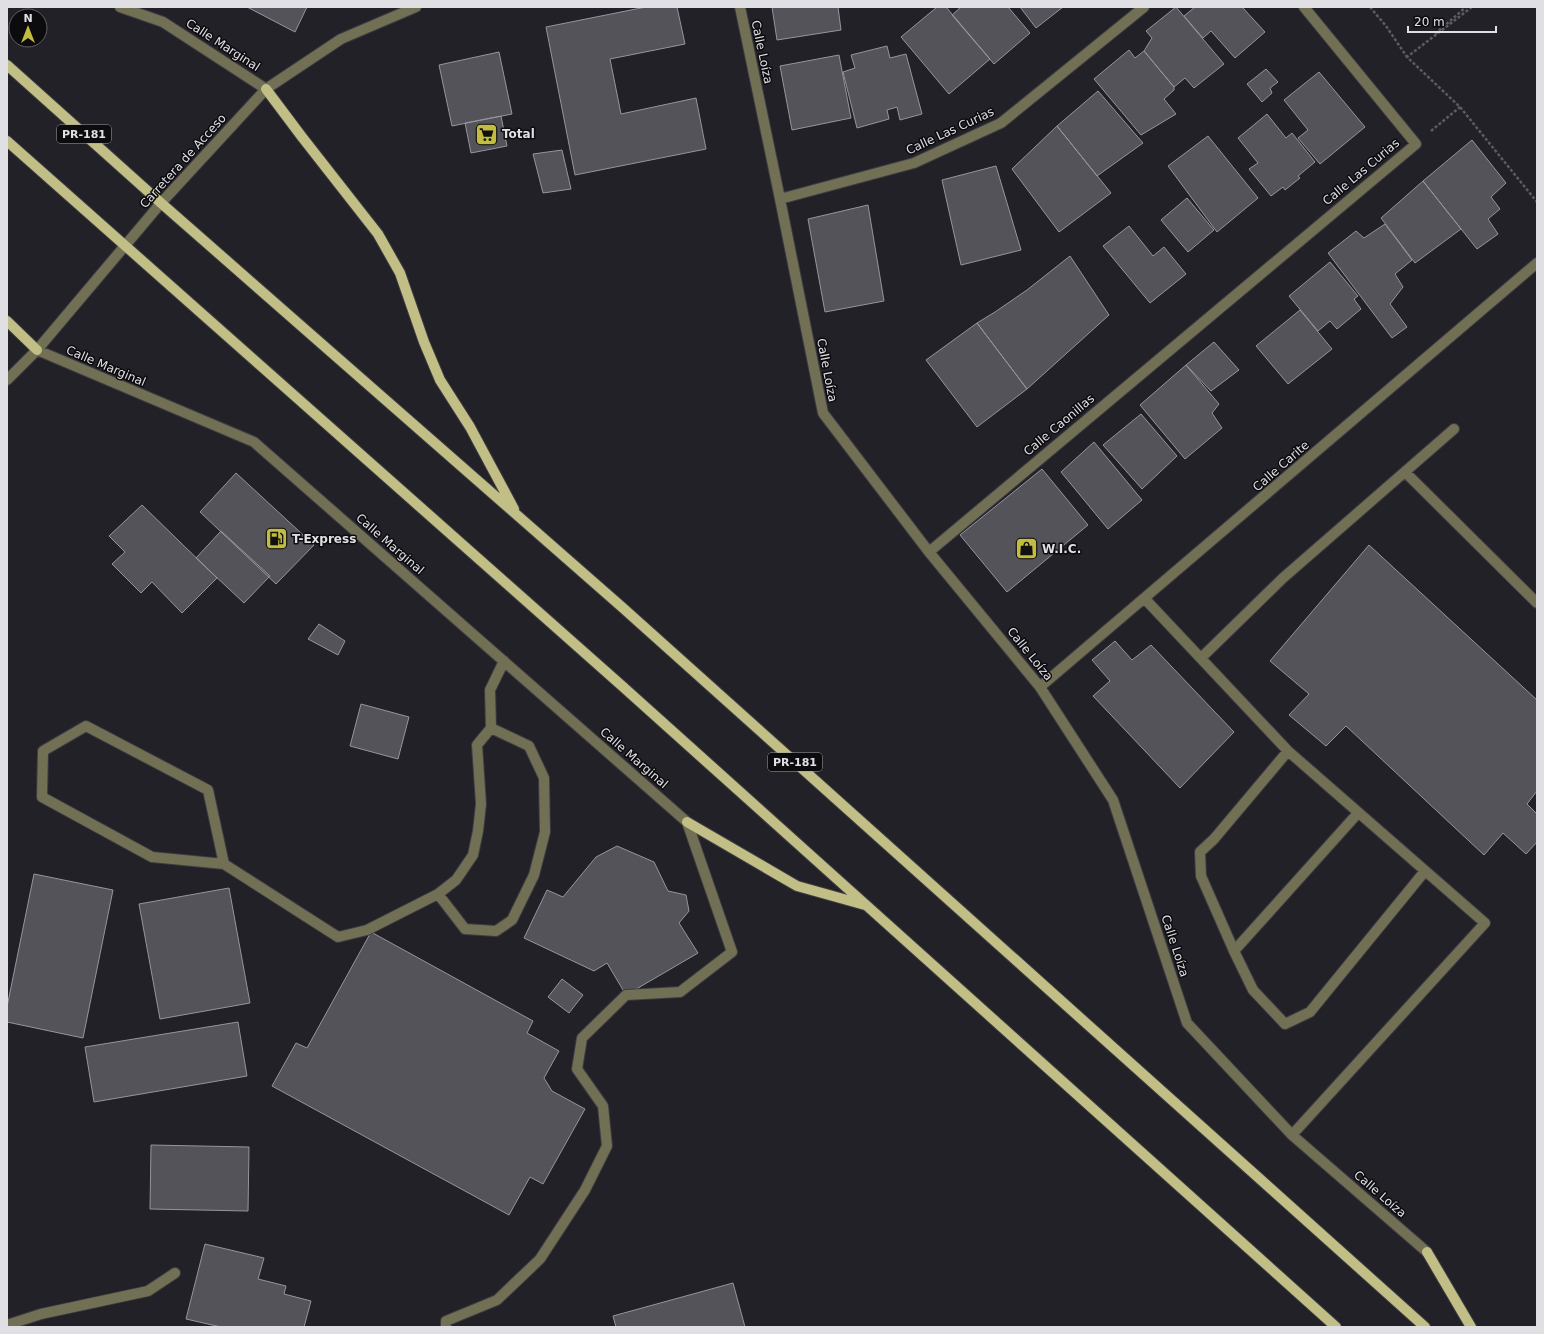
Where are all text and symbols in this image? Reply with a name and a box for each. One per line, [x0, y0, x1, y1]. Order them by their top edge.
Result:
north arrow [8, 8, 48, 48]
scale bar [1408, 8, 1496, 34]
text: N [23, 12, 33, 25]
text: 20 m [1414, 15, 1445, 29]
street label: Calle Marginal [183, 16, 263, 74]
street label: Calle Loíza [748, 19, 776, 85]
street label: Calle Las Curias [904, 104, 996, 158]
street label: Carretera de Acceso [137, 111, 229, 211]
supermarket icon: Total [473, 121, 499, 147]
road number: PR-181 [57, 125, 111, 143]
place label: Total [502, 127, 535, 141]
street label: Calle Las Curias [1320, 136, 1402, 208]
street label: Calle Loíza [814, 337, 840, 403]
street label: Calle Marginal [64, 343, 148, 389]
street label: Calle Caonillas [1021, 391, 1097, 459]
street label: Calle Carite [1250, 438, 1312, 494]
street label: Calle Marginal [353, 511, 427, 577]
fuel station icon: T-Express [263, 526, 289, 552]
place label: T-Express [292, 532, 356, 546]
shop icon: W.I.C. [1013, 536, 1039, 562]
place label: W.I.C. [1042, 542, 1081, 556]
street label: Calle Loíza [1004, 625, 1056, 683]
street label: Calle Marginal [597, 725, 671, 791]
road number: PR-181 [768, 753, 822, 771]
street label: Calle Loíza [1158, 913, 1192, 979]
street label: Calle Loíza [1351, 1168, 1409, 1220]

